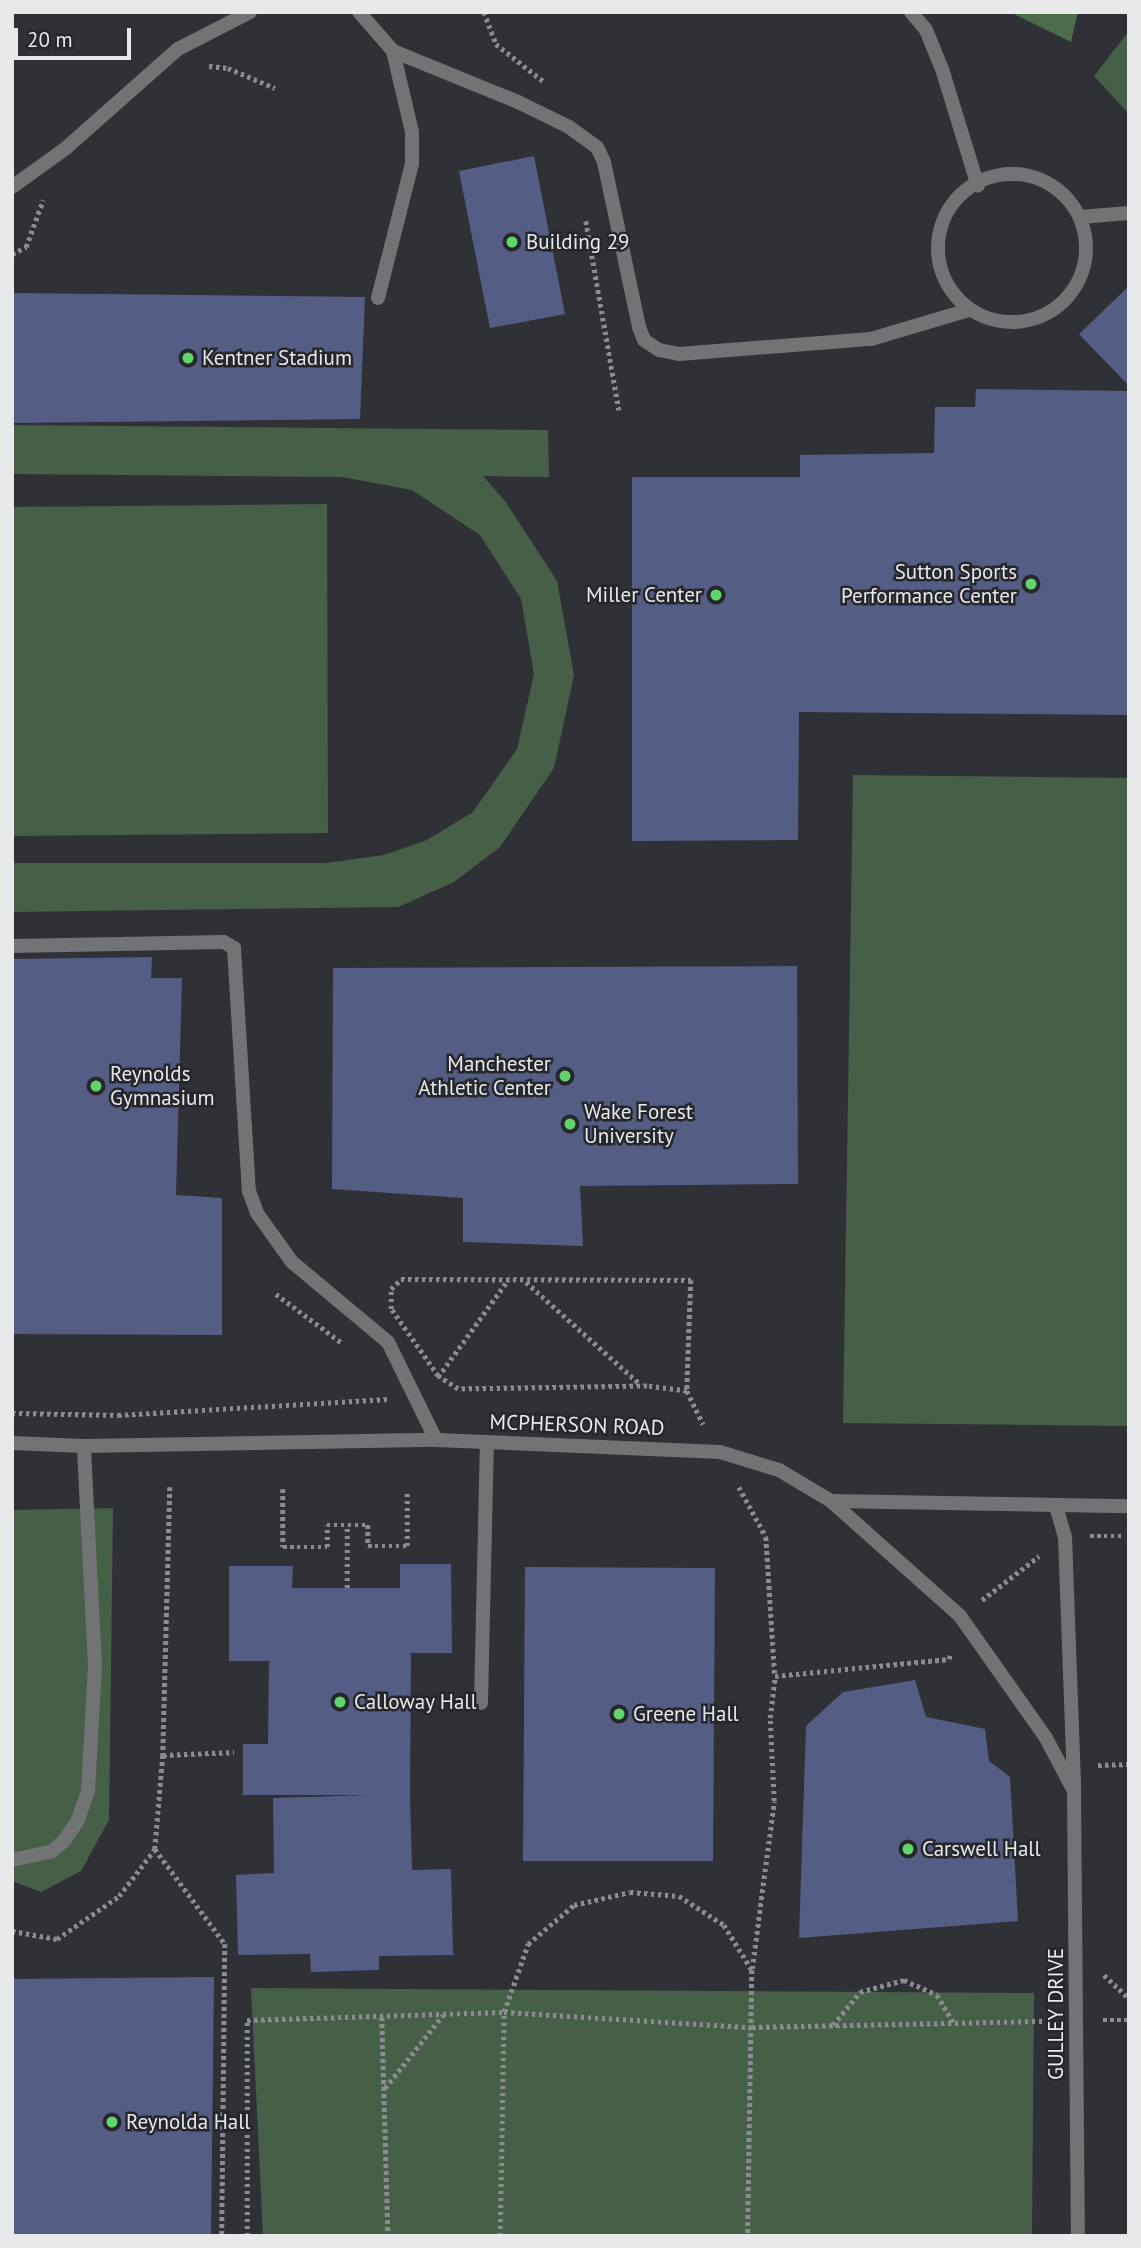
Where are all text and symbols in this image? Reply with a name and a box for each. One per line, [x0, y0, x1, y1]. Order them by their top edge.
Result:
scale bar [18, 14, 135, 58]
text: 20 m [27, 26, 73, 53]
place label: Building 29 [526, 229, 630, 255]
marker: Building 29 [504, 234, 520, 250]
place label: Kentner Stadium [202, 345, 352, 371]
marker: Kentner Stadium [180, 350, 196, 366]
place label: Sutton Sports Performance Center [841, 559, 1017, 609]
marker: Sutton Sports Performance Center [1023, 576, 1039, 592]
place label: Miller Center [586, 582, 702, 608]
marker: Miller Center [708, 587, 724, 603]
place label: Manchester Athletic Center [418, 1051, 551, 1101]
place label: Reynolds Gymnasium [110, 1061, 214, 1111]
marker: Manchester Athletic Center [557, 1068, 573, 1084]
marker: Reynolds Gymnasium [88, 1078, 104, 1094]
place label: Wake Forest University [584, 1099, 693, 1149]
marker: Wake Forest University [562, 1116, 578, 1132]
street label: MCPHERSON ROAD [489, 1409, 665, 1441]
place label: Calloway Hall [354, 1689, 477, 1715]
marker: Calloway Hall [332, 1694, 348, 1710]
place label: Greene Hall [633, 1701, 739, 1727]
marker: Greene Hall [611, 1706, 627, 1722]
place label: Carswell Hall [922, 1836, 1041, 1862]
marker: Carswell Hall [900, 1841, 916, 1857]
street label: GULLEY DRIVE [1043, 1948, 1069, 2080]
place label: Reynolda Hall [126, 2109, 250, 2135]
marker: Reynolda Hall [104, 2114, 120, 2130]

